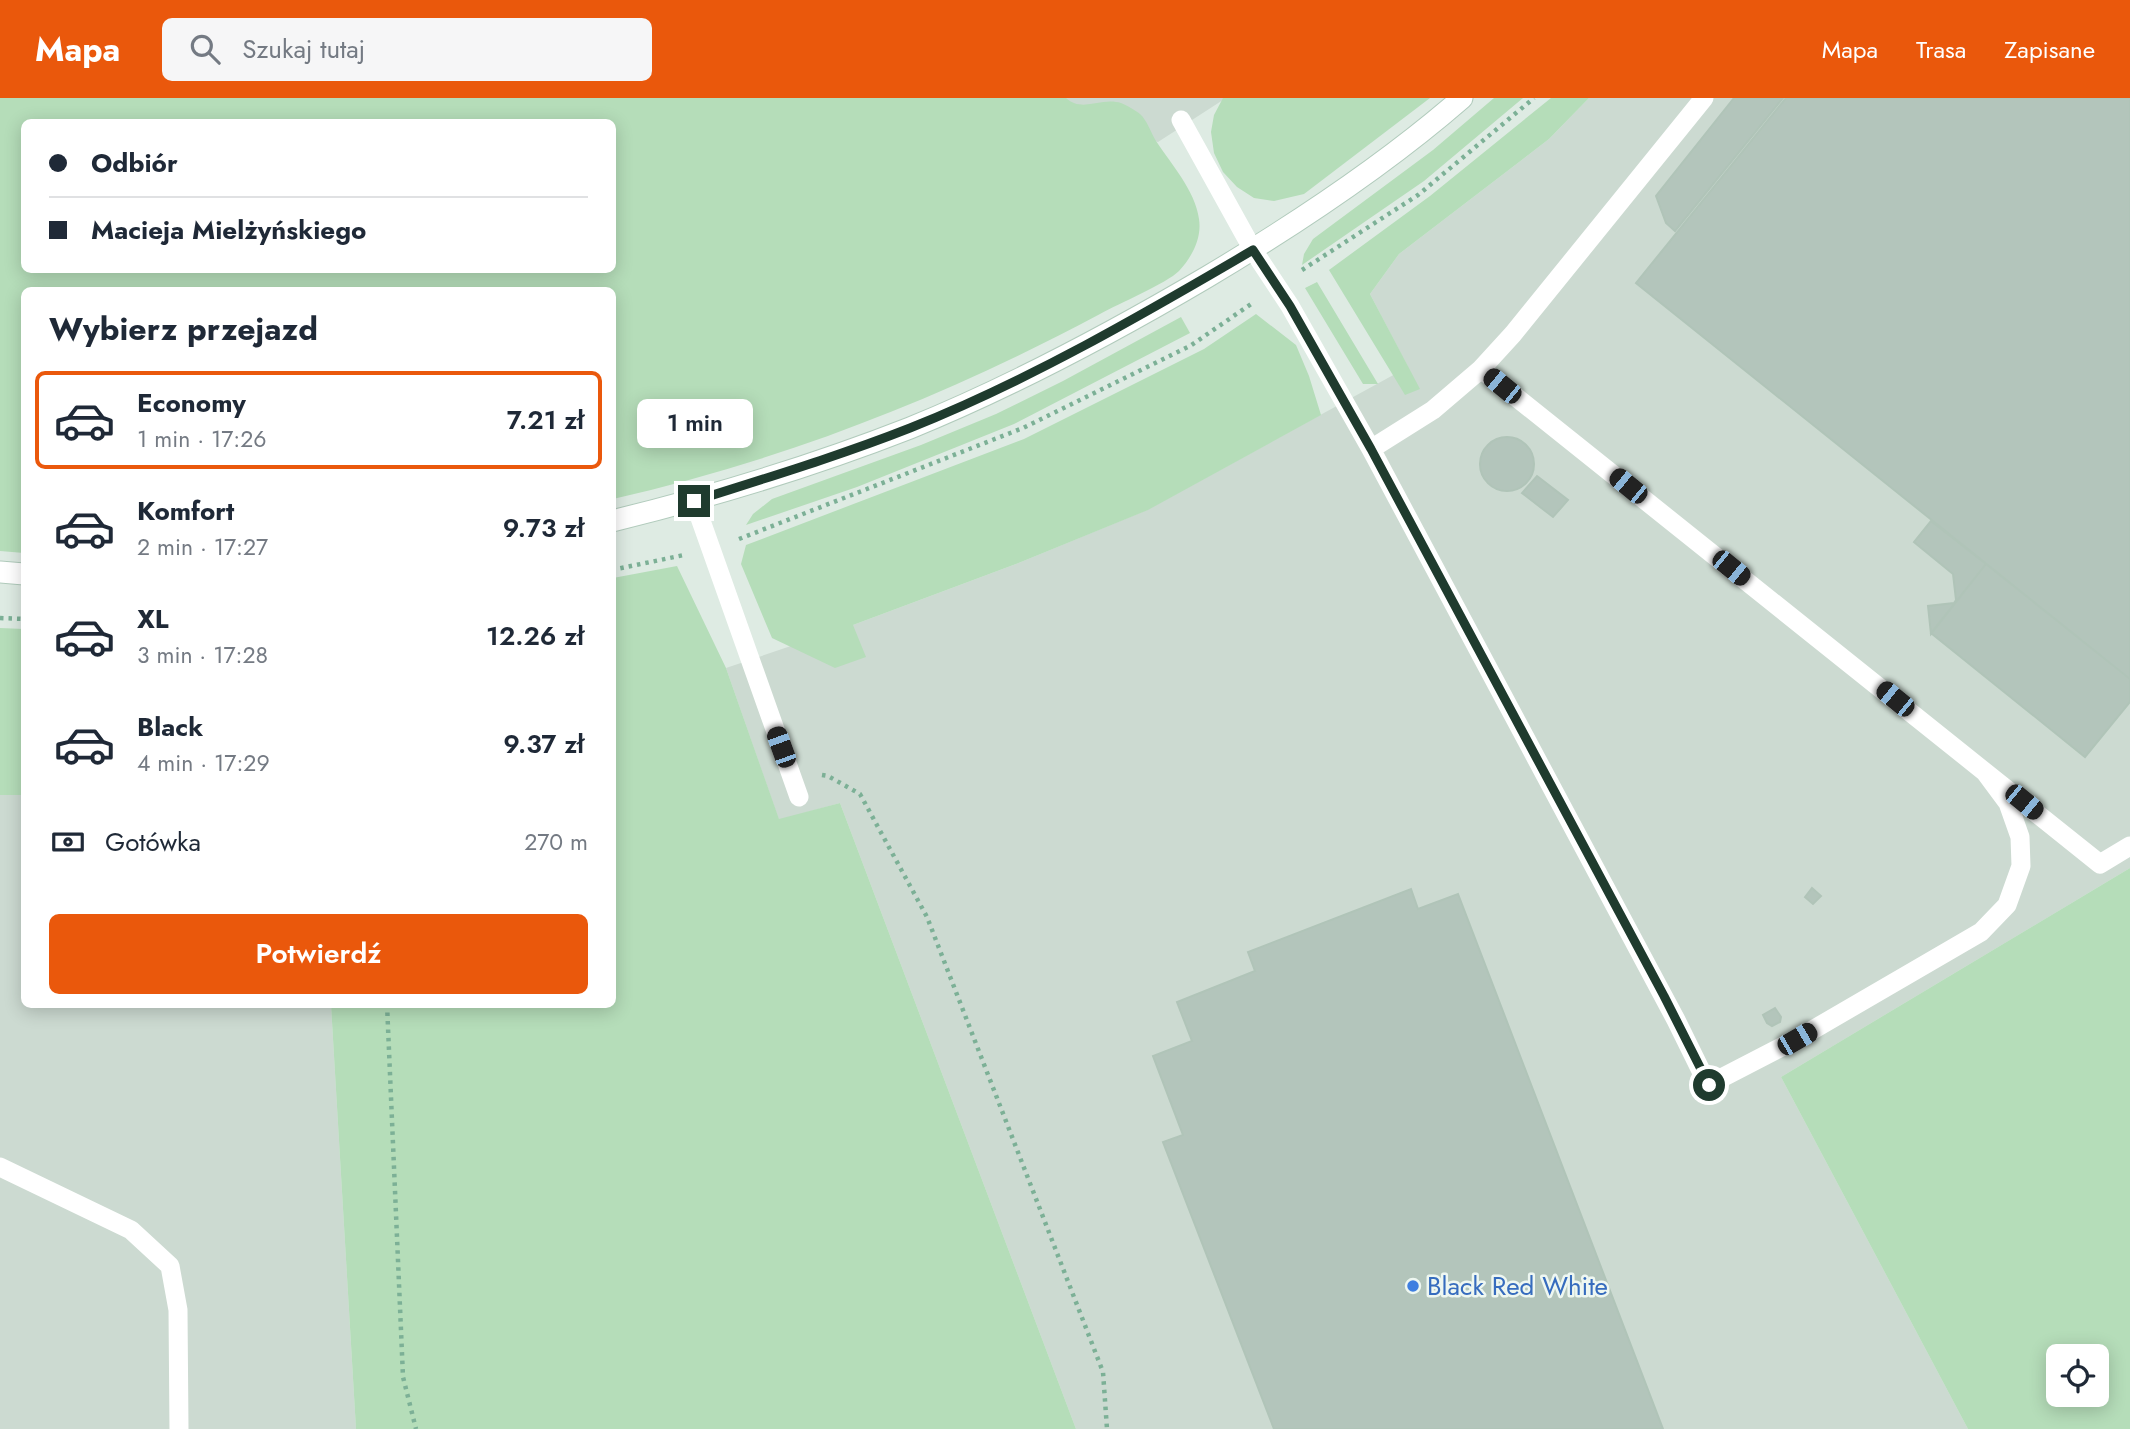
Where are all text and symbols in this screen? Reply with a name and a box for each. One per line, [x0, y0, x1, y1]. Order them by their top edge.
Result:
search box [162, 18, 652, 81]
text: Mapa [35, 26, 120, 73]
icon: search [186, 30, 224, 68]
text: Szukaj tutaj [242, 30, 365, 68]
text: Mapa [1822, 32, 1878, 67]
text: Trasa [1916, 32, 1966, 67]
text: Zapisane [2004, 32, 2095, 67]
text: Odbiór [91, 144, 178, 182]
text: Macieja Mielżyńskiego [91, 211, 366, 249]
text: Wybierz przejazd [49, 306, 318, 352]
car [1480, 365, 1525, 407]
text: Economy [137, 384, 246, 422]
icon: car [53, 389, 116, 452]
callout: 1 min [636, 400, 752, 448]
text: 7.21 zł [507, 401, 584, 439]
text: 1 min [667, 406, 723, 440]
text: 1 min · 17:26 [137, 422, 267, 456]
car [1606, 465, 1651, 507]
route end [678, 485, 710, 517]
text: Komfort [137, 492, 234, 530]
icon: car [53, 497, 116, 560]
text: 9.73 zł [503, 509, 584, 547]
text: 2 min · 17:27 [137, 530, 268, 564]
car [1709, 547, 1754, 589]
text: XL [137, 600, 169, 638]
icon: car [53, 605, 116, 668]
text: 12.26 zł [486, 617, 584, 655]
text: 3 min · 17:28 [137, 638, 268, 672]
car [1873, 678, 1918, 720]
text: Black [137, 708, 203, 746]
icon: car [53, 713, 116, 776]
car [764, 724, 799, 770]
text: 9.37 zł [503, 725, 584, 763]
text: 4 min · 17:29 [137, 746, 270, 780]
car [2002, 781, 2047, 823]
icon: cash [49, 823, 87, 861]
text: Gotówka [105, 823, 201, 861]
text: 270 m [524, 825, 588, 859]
button: Potwierdź [49, 914, 588, 994]
car [1774, 1019, 1821, 1059]
route start [1693, 1069, 1725, 1101]
place label: Black Red White [1427, 1267, 1608, 1305]
marker: Black Red White [1405, 1278, 1421, 1294]
map controls [2046, 1344, 2109, 1407]
button: locate [2046, 1344, 2109, 1407]

